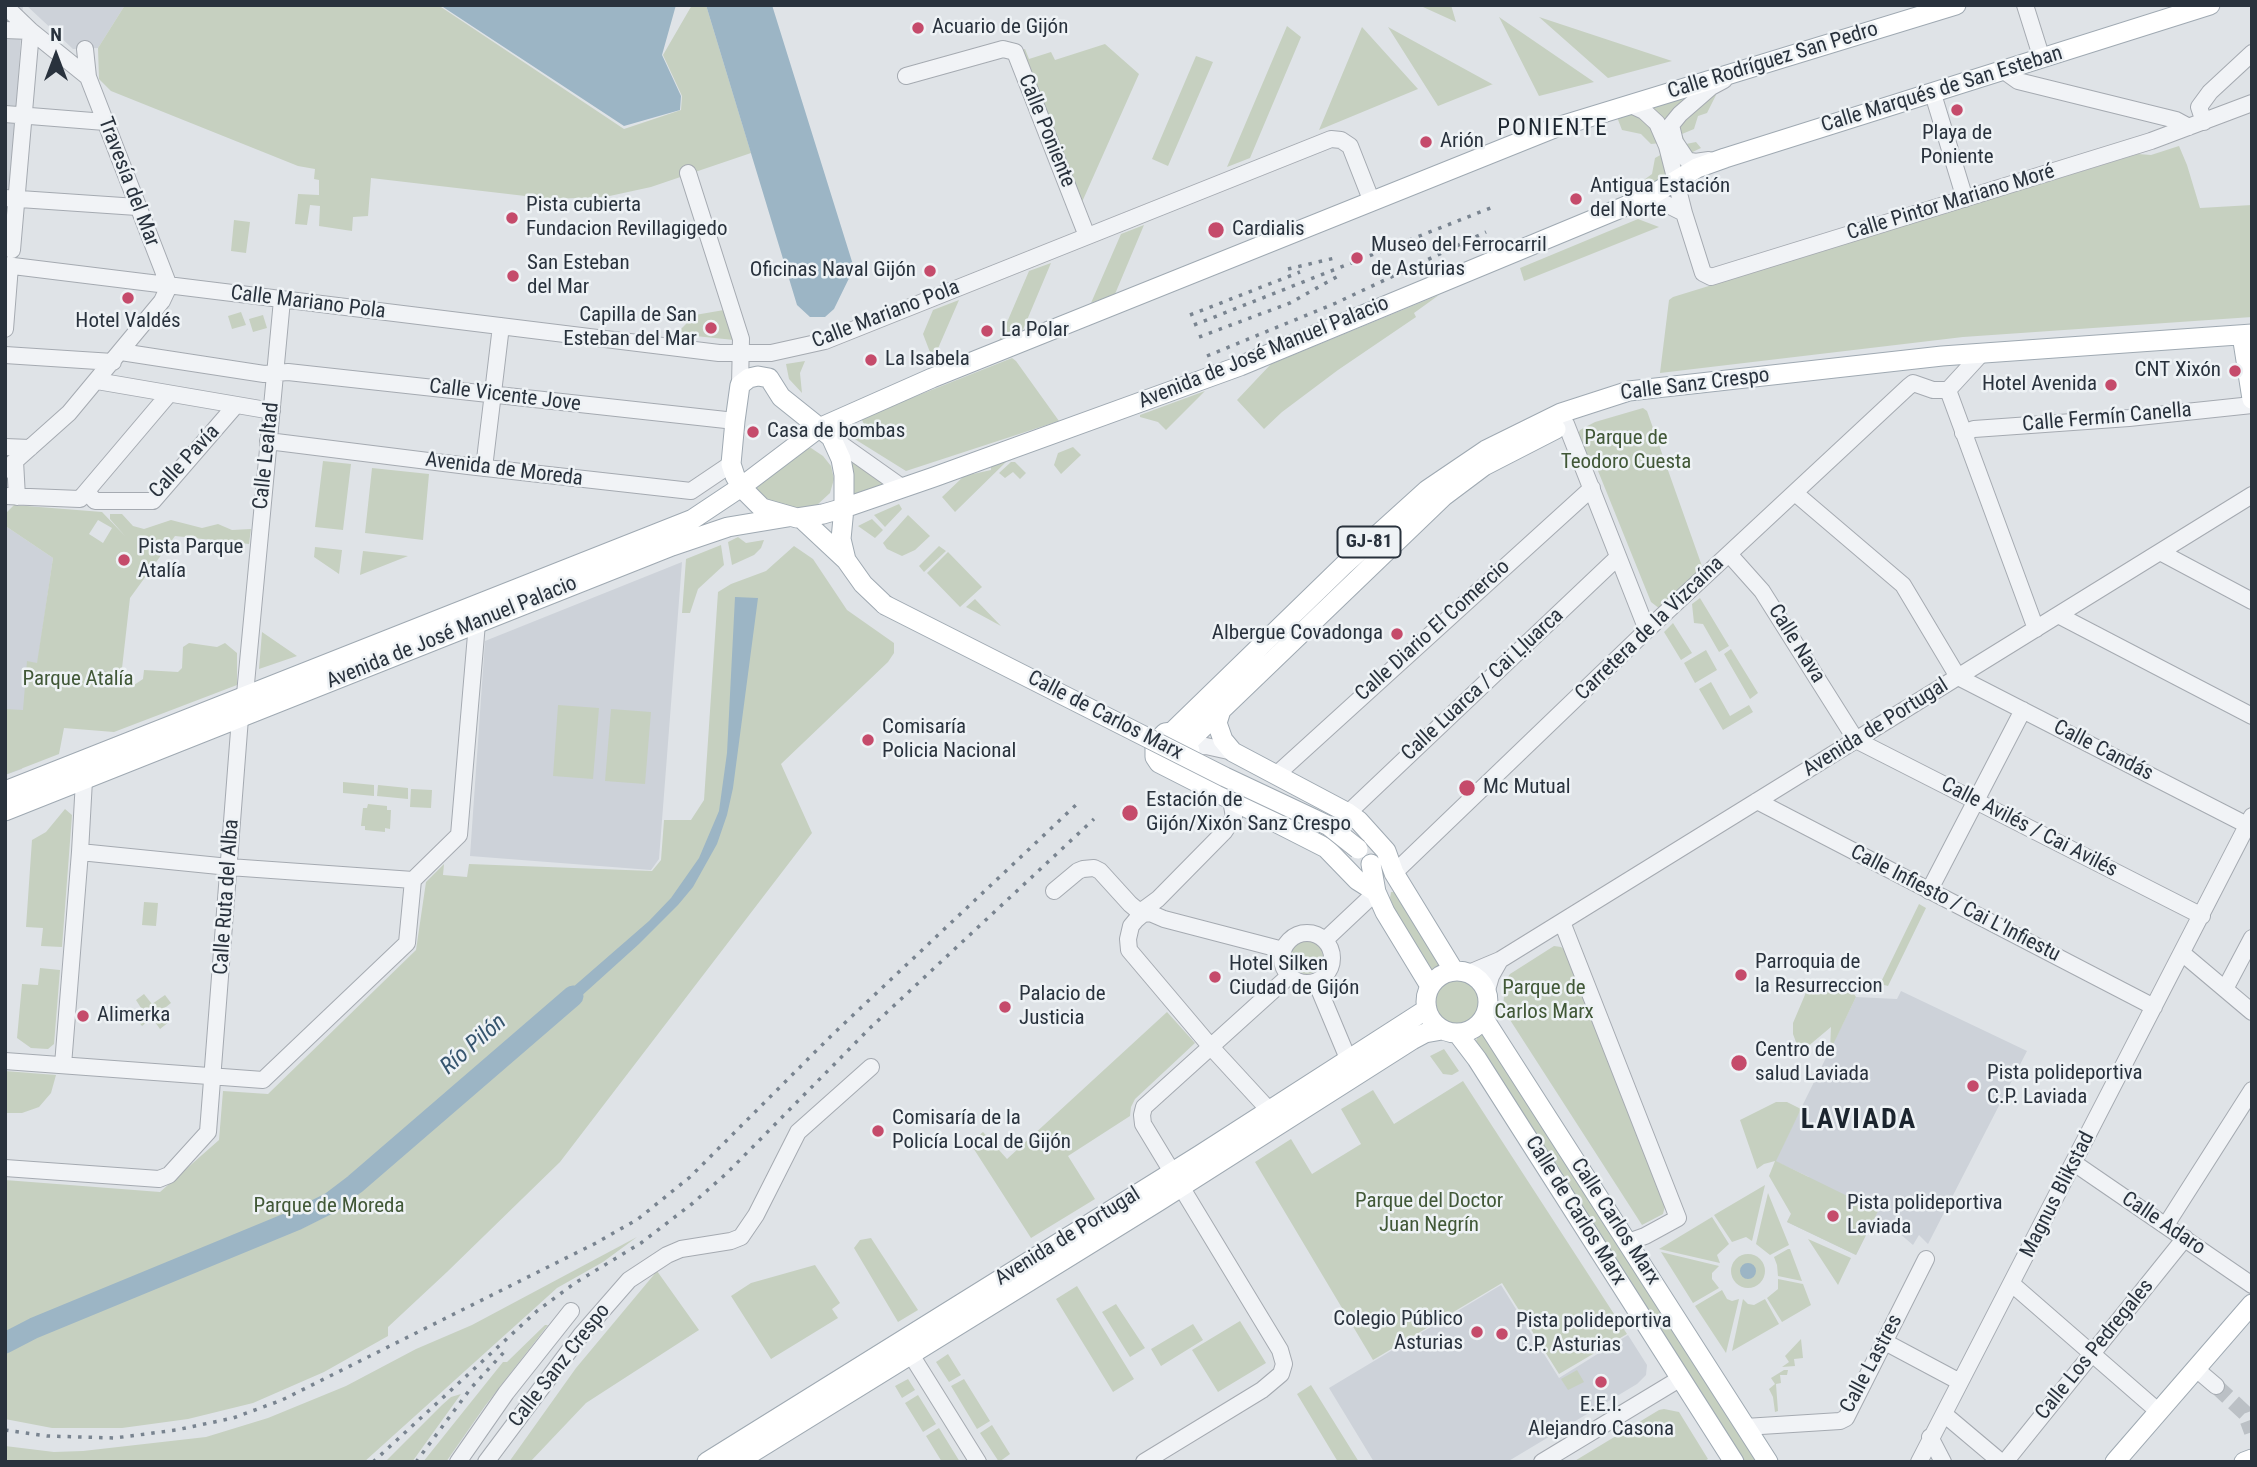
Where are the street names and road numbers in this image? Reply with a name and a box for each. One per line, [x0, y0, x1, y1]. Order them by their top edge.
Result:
street label: Calle Rodríguez San Pedro [1665, 17, 1881, 105]
street label: Calle Marqués de San Esteban [1818, 41, 2066, 139]
street label: Calle Poniente [1012, 71, 1080, 191]
street label: Travesía del Mar [92, 114, 164, 250]
street label: Calle Pintor Mariano Moré [1844, 159, 2058, 247]
street label: Calle Mariano Pola [809, 275, 963, 355]
street label: Calle Mariano Pola [229, 281, 387, 325]
street label: Avenida de José Manuel Palacio [1135, 291, 1393, 415]
street label: Calle Sanz Crespo [1619, 363, 1771, 407]
street label: Calle Vicente Jove [428, 374, 582, 418]
street label: Calle Fermín Canella [2021, 398, 2193, 438]
street label: Calle Lealtad [249, 401, 285, 511]
street label: Calle Pavía [145, 420, 225, 504]
street label: Avenida de Moreda [424, 448, 584, 492]
road number: GJ-81 [1338, 526, 1400, 558]
street label: Carretera de la Vizcaína [1571, 552, 1729, 706]
street label: Calle Diario El Comercio [1351, 555, 1515, 707]
street label: Avenida de José Manuel Palacio [323, 571, 581, 695]
street label: Calle Nava [1762, 600, 1830, 688]
street label: Calle Luarca / Cai Ḷḷuarca [1397, 603, 1569, 767]
street label: Calle de Carlos Marx [1023, 666, 1187, 766]
street label: Avenida de Portugal [1799, 673, 1953, 783]
street label: Calle Candás [2049, 715, 2157, 787]
street label: Calle Avilés / Cai Avilés [1937, 773, 2121, 883]
street label: Calle Ruta del Alba [209, 818, 245, 976]
street label: Calle Infiesto / Cai L'Infiestu [1846, 840, 2064, 968]
street label: Magnus Blikstad [2015, 1128, 2101, 1262]
street label: Calle de Carlos Marx [1519, 1132, 1631, 1290]
street label: Calle Carlos Marx [1565, 1154, 1665, 1290]
street label: Avenida de Portugal [991, 1182, 1145, 1292]
street label: Calle Adaro [2116, 1187, 2210, 1261]
street label: Calle Los Pedregales [2031, 1275, 2159, 1425]
street label: Calle Sanz Crespo [504, 1299, 616, 1433]
street label: Calle Lastres [1836, 1311, 1908, 1417]

